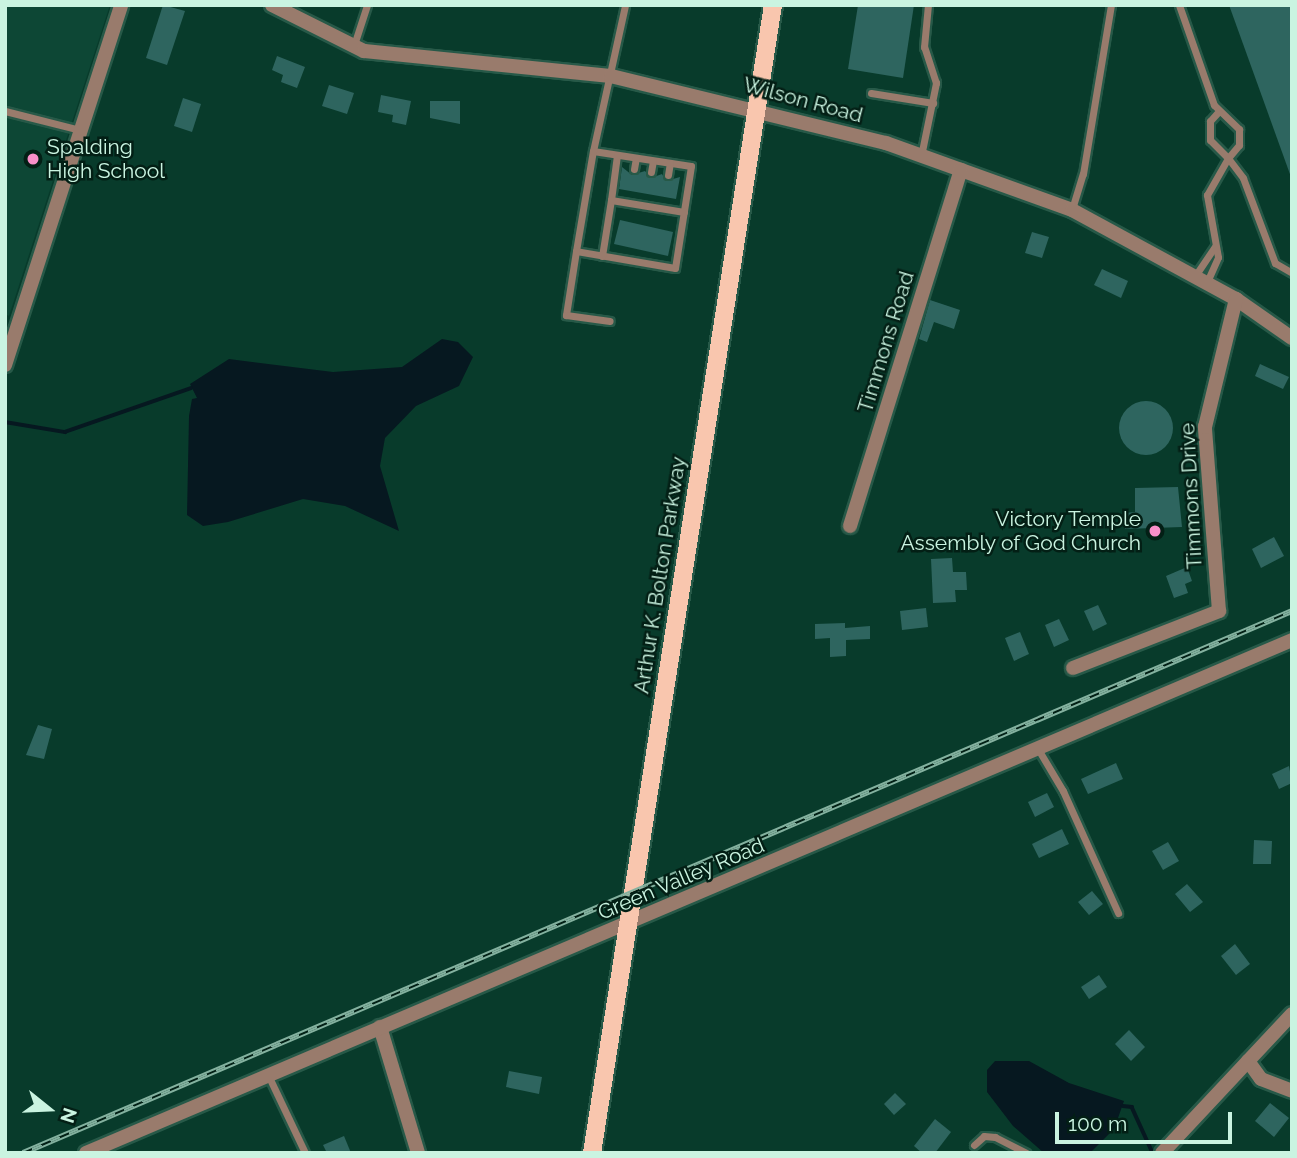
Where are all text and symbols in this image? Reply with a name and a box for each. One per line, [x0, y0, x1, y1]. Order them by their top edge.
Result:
street label: Wilson Road [740, 72, 866, 128]
place label: Spalding High School [47, 134, 165, 184]
marker: Spalding High School [25, 151, 41, 167]
street label: Timmons Road [853, 268, 919, 416]
street label: Timmons Drive [1175, 422, 1207, 570]
street label: Arthur K. Bolton Parkway [629, 454, 691, 696]
place label: Victory Temple Assembly of God Church [900, 506, 1141, 556]
marker: Victory Temple Assembly of God Church [1147, 523, 1163, 539]
street label: Green Valley Road [593, 832, 769, 926]
north arrow [14, 1074, 84, 1144]
scale bar [1059, 1098, 1236, 1142]
text: N [56, 1105, 82, 1126]
text: 100 m [1068, 1111, 1127, 1136]

